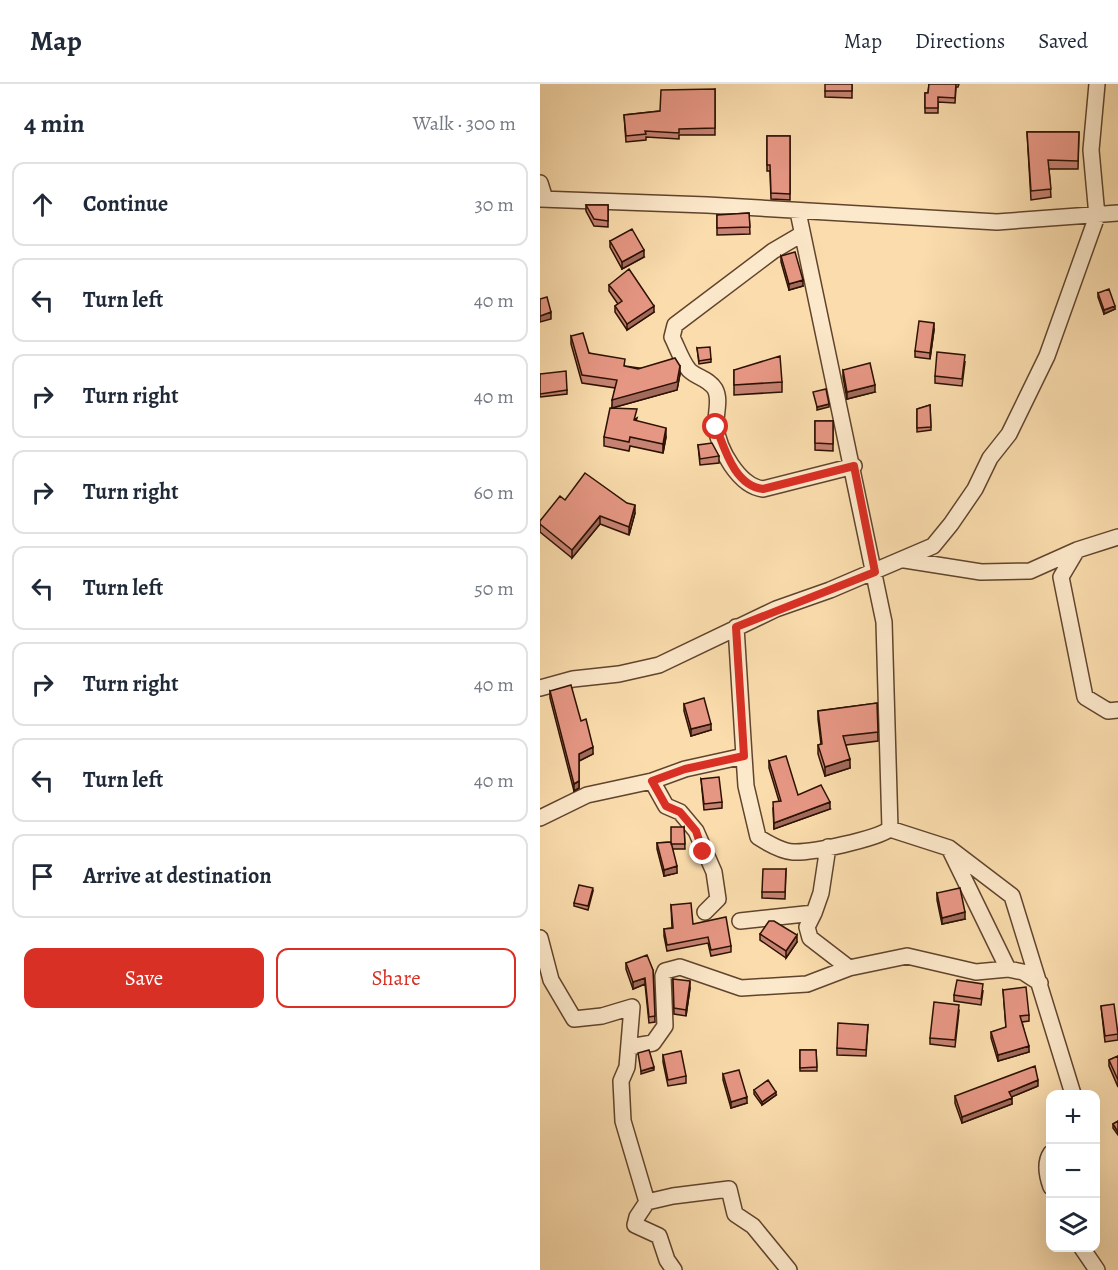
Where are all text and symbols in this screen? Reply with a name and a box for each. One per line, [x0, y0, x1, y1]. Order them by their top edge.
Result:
text: Map [30, 22, 82, 60]
text: Map [844, 27, 882, 55]
text: Directions [915, 27, 1005, 55]
text: Saved [1038, 27, 1088, 55]
text: 4 min [24, 106, 85, 141]
text: Walk · 300 m [413, 110, 516, 137]
icon: ahead [26, 188, 59, 221]
text: Continue [83, 189, 168, 219]
text: 30 m [474, 191, 514, 218]
icon: left [26, 284, 59, 317]
text: Turn left [83, 285, 163, 315]
text: 40 m [474, 287, 514, 314]
icon: right [26, 380, 59, 413]
text: Turn right [83, 381, 179, 411]
text: 40 m [474, 383, 514, 410]
route start [702, 413, 728, 439]
icon: right [26, 476, 59, 509]
text: Turn right [83, 477, 179, 507]
text: 60 m [474, 479, 514, 506]
icon: left [26, 572, 59, 605]
text: Turn left [83, 573, 163, 603]
text: 50 m [474, 575, 514, 602]
icon: right [26, 668, 59, 701]
text: Turn right [83, 669, 179, 699]
text: 40 m [474, 671, 514, 698]
icon: left [26, 764, 59, 797]
text: Turn left [83, 765, 163, 795]
text: 40 m [474, 767, 514, 794]
route end [689, 838, 715, 864]
icon: arrive [26, 860, 59, 893]
text: Arrive at destination [83, 861, 272, 891]
button: Save [24, 948, 264, 1008]
button: Share [276, 948, 516, 1008]
map controls [1046, 1090, 1100, 1252]
button: + [1046, 1090, 1100, 1144]
button: − [1046, 1144, 1100, 1198]
button: layers [1046, 1198, 1100, 1252]

